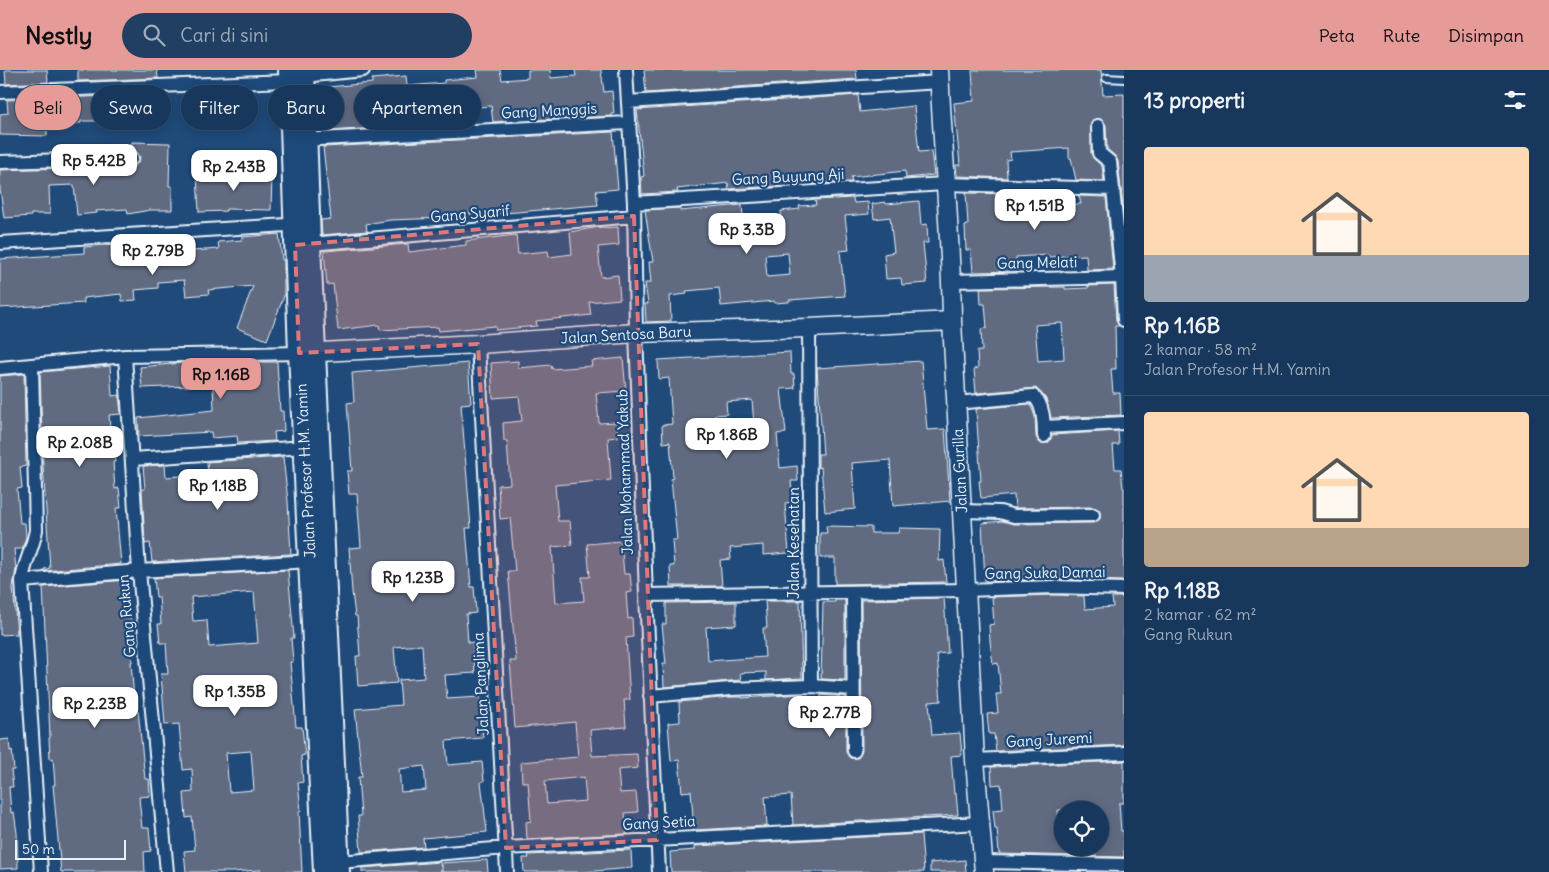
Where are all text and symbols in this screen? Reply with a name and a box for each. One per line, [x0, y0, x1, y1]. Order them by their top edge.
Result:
search box [122, 13, 472, 58]
text: Nestly [25, 20, 92, 50]
icon: search [140, 21, 168, 49]
text: Cari di sini [180, 23, 268, 47]
text: Peta [1319, 24, 1355, 47]
text: Rute [1383, 24, 1420, 47]
text: Disimpan [1448, 24, 1524, 47]
chip: Beli [15, 85, 81, 130]
chip: Sewa [91, 85, 171, 130]
chip: Filter [181, 85, 258, 130]
chip: Baru [268, 85, 344, 130]
chip: Apartemen [354, 85, 481, 130]
icon: filters [1501, 86, 1529, 114]
text: 13 properti [1144, 87, 1245, 114]
street label: Gang Manggis [500, 98, 598, 123]
pin: Rp 5.42B [42, 144, 146, 186]
text: Rp 5.42B [62, 150, 126, 170]
pin: Rp 2.43B [182, 150, 286, 192]
text: Rp 2.43B [202, 156, 266, 176]
street label: Gang Buyung Aji [731, 164, 845, 189]
icon: home [1292, 179, 1382, 269]
pin: Rp 1.51B [983, 189, 1087, 231]
text: Rp 1.51B [1006, 195, 1064, 215]
street label: Gang Syarif [429, 200, 512, 226]
pin: Rp 3.3B [701, 212, 793, 255]
text: Rp 3.3B [719, 219, 775, 239]
pin: Rp 2.79B [101, 234, 205, 276]
text: Rp 2.79B [122, 240, 184, 260]
street label: Gang Melati [997, 252, 1077, 273]
text: Rp 1.16B [1144, 312, 1220, 339]
street label: Jalan Sentosa Baru [560, 322, 692, 347]
text: 2 kamar · 58 m² [1144, 339, 1257, 359]
pin: Rp 1.16B [169, 358, 273, 400]
text: Jalan Profesor H.M. Yamin [1144, 359, 1331, 379]
text: Rp 1.16B [192, 364, 250, 384]
street label: Jalan Profesor H.M. Yamin [291, 383, 320, 559]
street label: Jalan Mohammad Yakub [612, 389, 637, 555]
pin: Rp 1.86B [675, 418, 779, 460]
text: Rp 1.86B [696, 424, 758, 444]
pin: Rp 2.08B [28, 426, 132, 468]
street label: Jalan Gurilla [948, 428, 971, 514]
text: Rp 2.08B [47, 432, 113, 452]
icon: home [1292, 445, 1382, 535]
pin: Rp 1.18B [166, 468, 270, 511]
text: Rp 1.18B [189, 475, 247, 495]
street label: Jalan Kesehatan [784, 487, 803, 599]
pin: Rp 1.23B [361, 560, 465, 603]
street label: Gang Suka Damai [984, 562, 1106, 583]
text: Rp 1.23B [382, 567, 444, 587]
street label: Gang Rukun [113, 573, 140, 658]
text: Rp 1.18B [1144, 577, 1220, 604]
text: 2 kamar · 62 m² [1144, 604, 1256, 624]
text: Gang Rukun [1144, 624, 1233, 644]
street label: Jalan Panglima [468, 632, 493, 736]
pin: Rp 1.35B [183, 674, 287, 717]
text: Rp 1.35B [204, 681, 266, 701]
pin: Rp 2.23B [43, 686, 147, 729]
text: Rp 2.23B [63, 693, 127, 713]
pin: Rp 2.77B [778, 696, 882, 738]
text: Rp 2.77B [799, 702, 861, 722]
street label: Gang Juremi [1005, 728, 1093, 751]
map controls [1054, 801, 1109, 856]
button: locate [1054, 801, 1109, 856]
street label: Gang Setia [622, 811, 697, 834]
scale bar [15, 837, 126, 860]
text: 50 m [22, 840, 55, 858]

